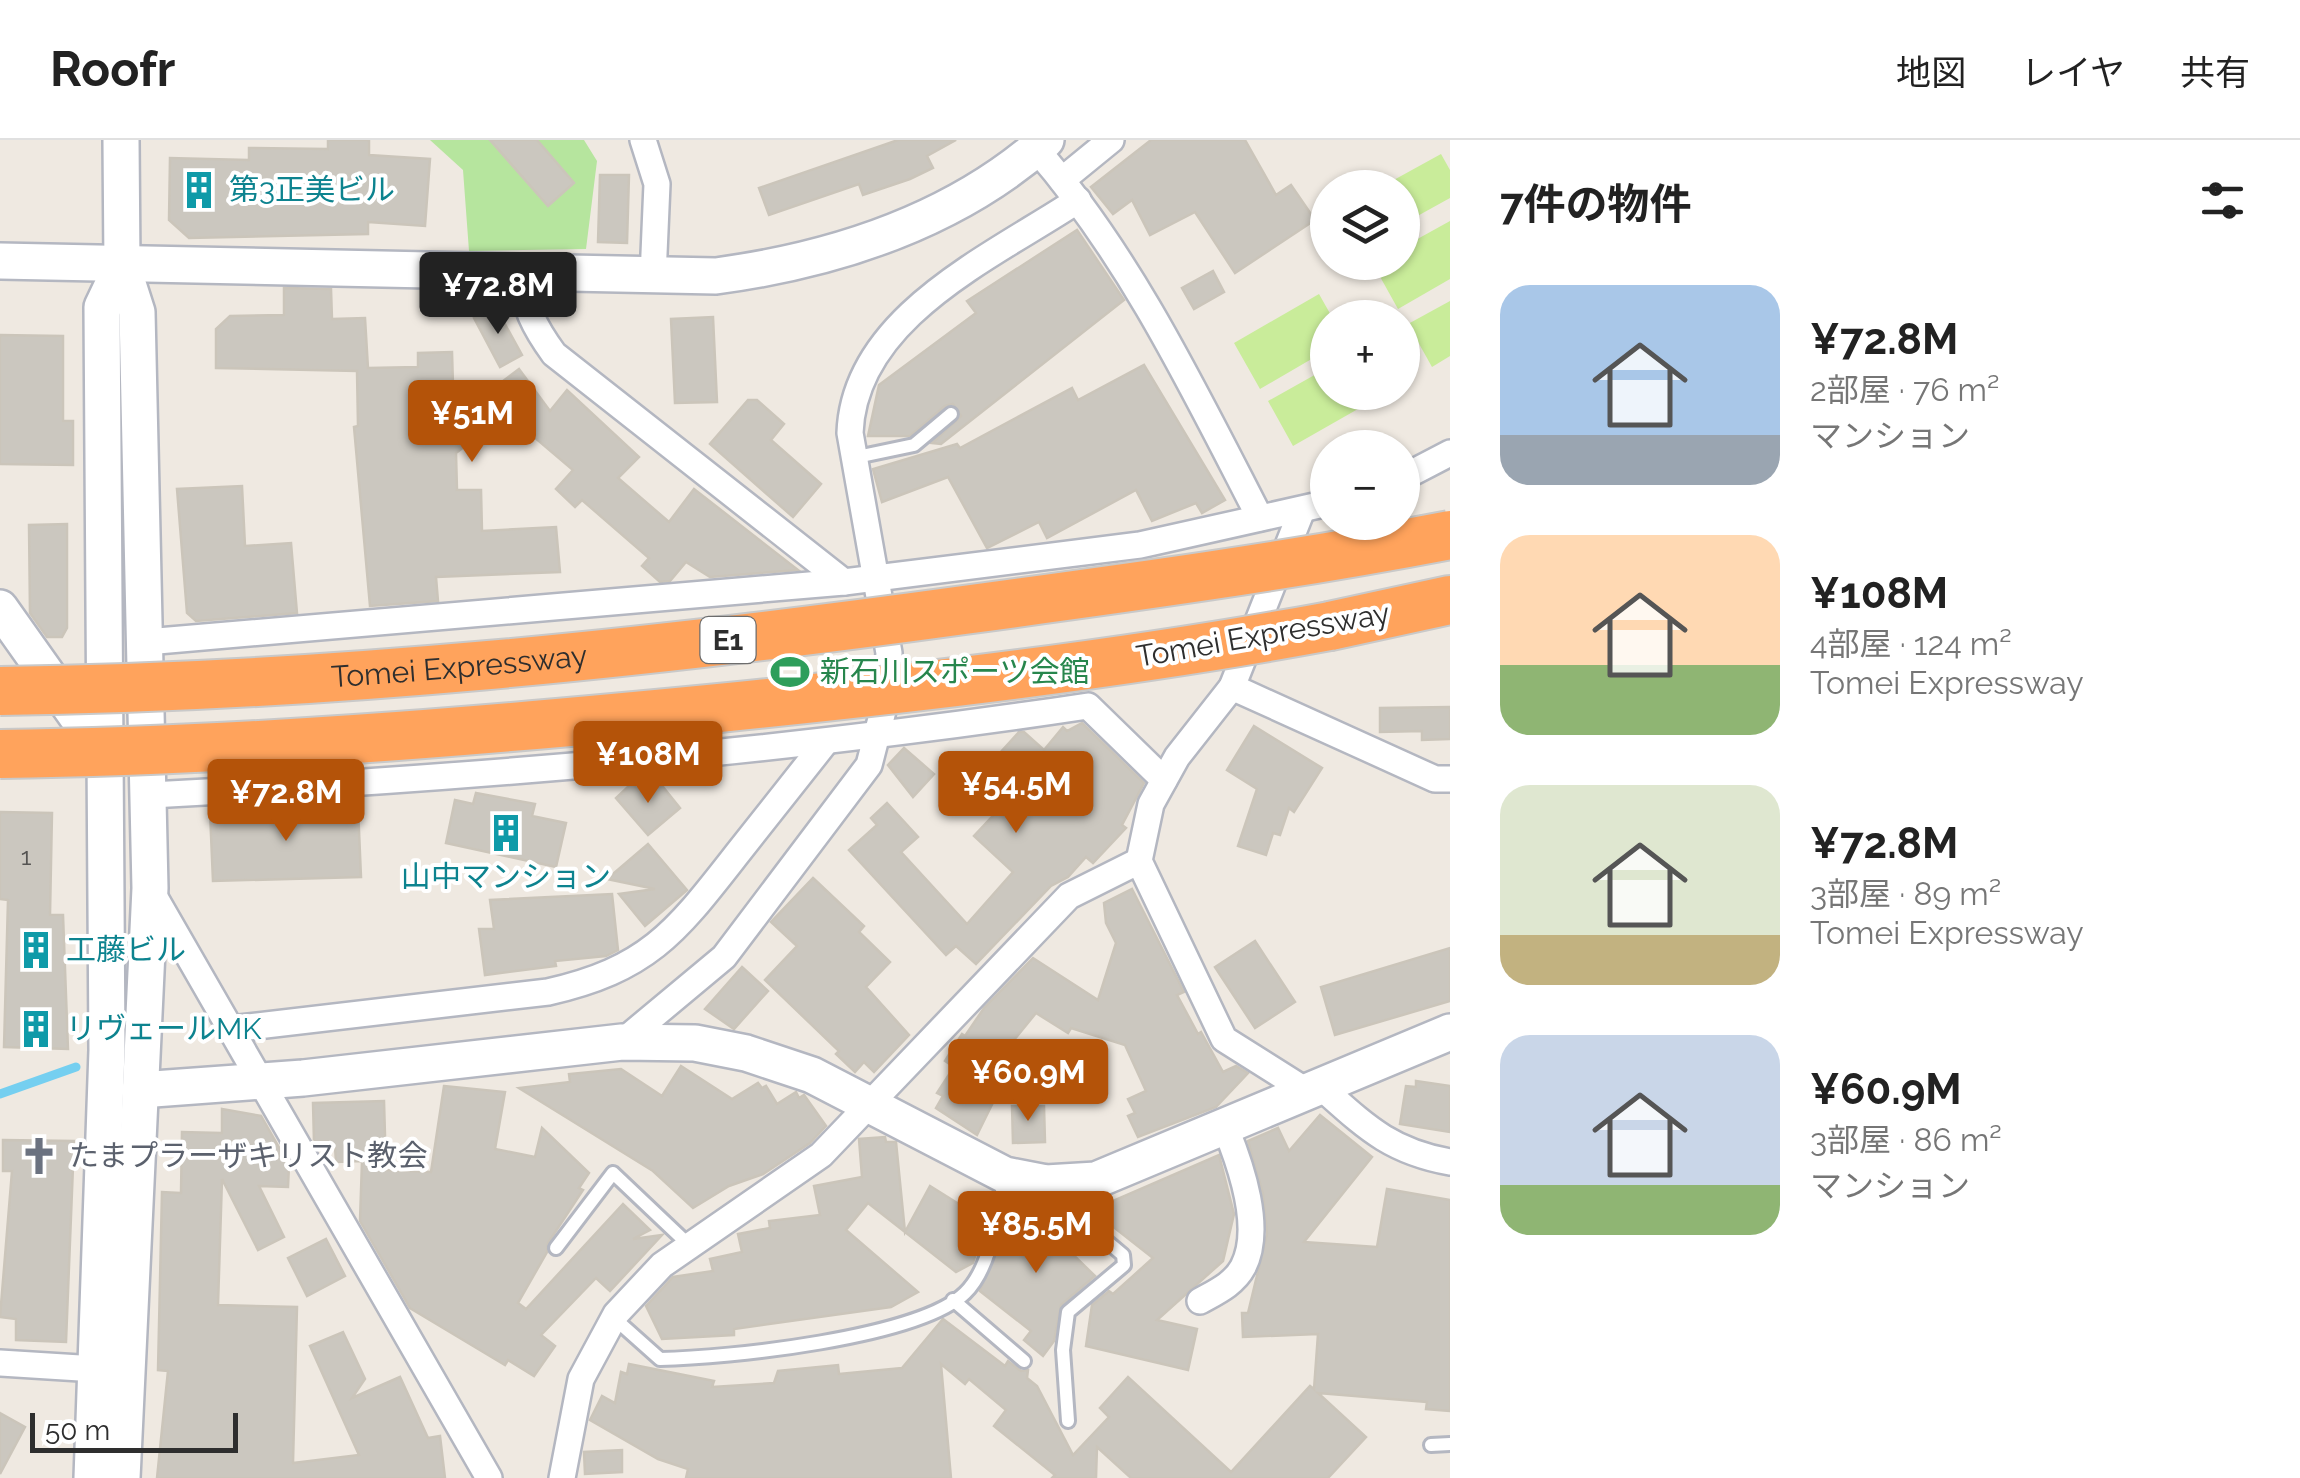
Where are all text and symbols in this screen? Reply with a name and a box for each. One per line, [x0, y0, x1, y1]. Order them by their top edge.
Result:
text: Roofr [50, 41, 175, 97]
text: 地図 [1896, 52, 1966, 93]
text: レイヤ [2021, 52, 2125, 93]
text: 共有 [2180, 52, 2250, 93]
building icon: 第3正美ビル [178, 169, 220, 211]
map controls [1310, 170, 1420, 540]
button: layers [1310, 170, 1420, 280]
place label: 第3正美ビル [229, 172, 395, 207]
icon: filters [2195, 173, 2250, 228]
text: 7件の物件 [1500, 180, 1692, 229]
pin: ¥72.8M [417, 252, 579, 337]
text: ¥72.8M [442, 266, 555, 303]
button: + [1310, 300, 1420, 410]
text: ¥72.8M [1810, 315, 1958, 364]
icon: home [1580, 325, 1700, 445]
text: 2部屋 · 76 m² [1810, 371, 1999, 408]
pin: ¥51M [413, 380, 531, 465]
text: ¥51M [430, 394, 514, 431]
text: マンション [1810, 417, 1970, 454]
button: − [1310, 430, 1420, 540]
text: ¥108M [1810, 569, 1948, 618]
icon: home [1580, 575, 1700, 695]
street label: Tomei Expressway [1134, 595, 1392, 674]
road number: E1 [700, 617, 756, 663]
text: 4部屋 · 124 m² [1810, 625, 2012, 662]
street label: Tomei Expressway [330, 638, 589, 694]
sports icon: 新石川スポーツ会館 [769, 651, 811, 693]
place label: 新石川スポーツ会館 [820, 654, 1089, 689]
text: Tomei Expressway [1810, 664, 2084, 701]
pin: ¥108M [578, 721, 718, 806]
text: ¥108M [595, 735, 701, 772]
pin: ¥54.5M [935, 751, 1097, 836]
pin: ¥72.8M [205, 759, 367, 844]
text: ¥54.5M [960, 765, 1072, 802]
text: ¥72.8M [230, 773, 343, 810]
building icon: 山中マンション [485, 812, 527, 854]
text: ¥72.8M [1810, 819, 1958, 868]
icon: home [1580, 825, 1700, 945]
house number: 1 [21, 841, 32, 871]
place label: 山中マンション [401, 859, 611, 894]
text: 3部屋 · 89 m² [1810, 875, 2001, 912]
text: Tomei Expressway [1810, 914, 2084, 951]
building icon: 工藤ビル [15, 929, 57, 971]
place label: 工藤ビル [66, 932, 186, 967]
building icon: リヴェールMK [15, 1008, 57, 1050]
place label: リヴェールMK [66, 1011, 262, 1046]
pin: ¥60.9M [947, 1039, 1109, 1124]
text: ¥60.9M [970, 1053, 1086, 1090]
text: ¥60.9M [1810, 1065, 1962, 1114]
icon: home [1580, 1075, 1700, 1195]
text: 3部屋 · 86 m² [1810, 1121, 2002, 1158]
church icon: たまプラーザキリスト教会 [18, 1135, 60, 1177]
place label: たまプラーザキリスト教会 [69, 1138, 428, 1173]
text: マンション [1810, 1167, 1970, 1204]
pin: ¥85.5M [955, 1191, 1117, 1276]
text: ¥85.5M [980, 1205, 1092, 1242]
scale bar [30, 1408, 238, 1452]
text: 50 m [45, 1414, 110, 1447]

